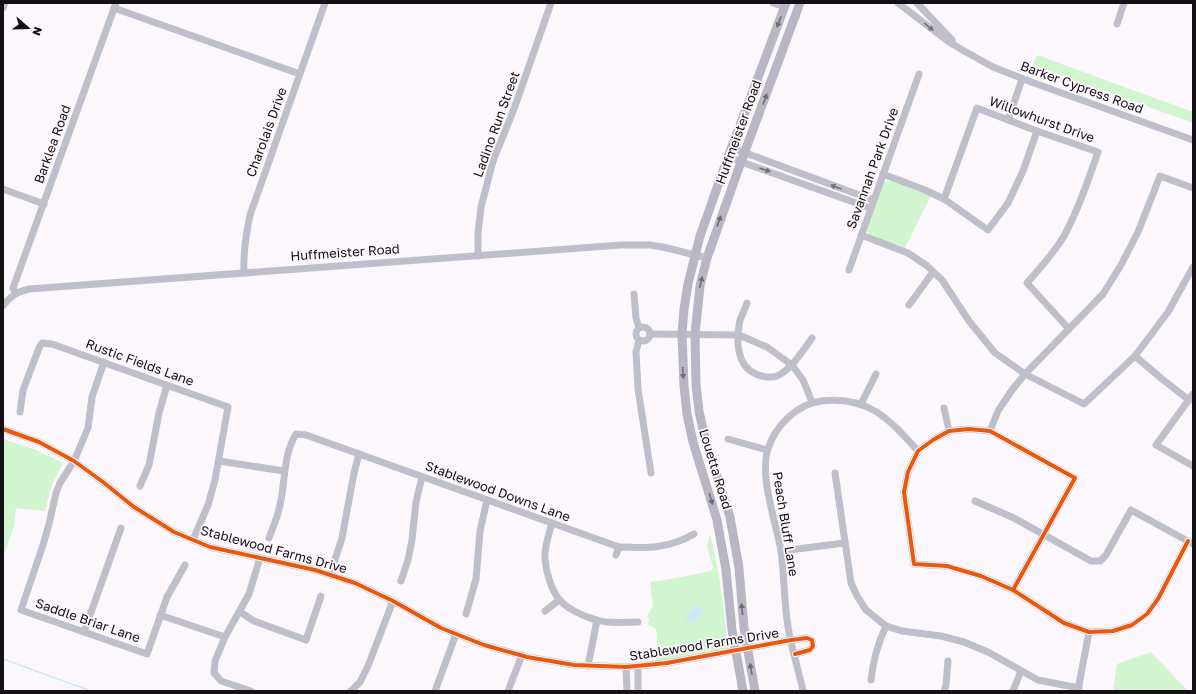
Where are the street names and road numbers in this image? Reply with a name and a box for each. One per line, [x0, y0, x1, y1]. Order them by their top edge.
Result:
street label: Barker Cypress Road [1018, 57, 1146, 117]
street label: Ladino Run Street [469, 69, 523, 179]
street label: Huffmeister Road [712, 78, 764, 186]
street label: Charolais Drive [242, 85, 290, 179]
street label: Willowhurst Drive [987, 93, 1097, 145]
street label: Barklea Road [30, 103, 74, 185]
street label: Savannah Park Drive [843, 105, 901, 231]
street label: Huffmeister Road [290, 240, 400, 264]
street label: Rustic Fields Lane [84, 335, 196, 389]
street label: Louetta Road [696, 427, 736, 511]
street label: Stablewood Downs Lane [423, 457, 573, 525]
street label: Peach Bluff Lane [770, 471, 802, 577]
street label: Stablewood Farms Drive [199, 522, 349, 576]
street label: Saddle Briar Lane [33, 595, 143, 645]
street label: Stablewood Farms Drive [628, 624, 780, 664]

